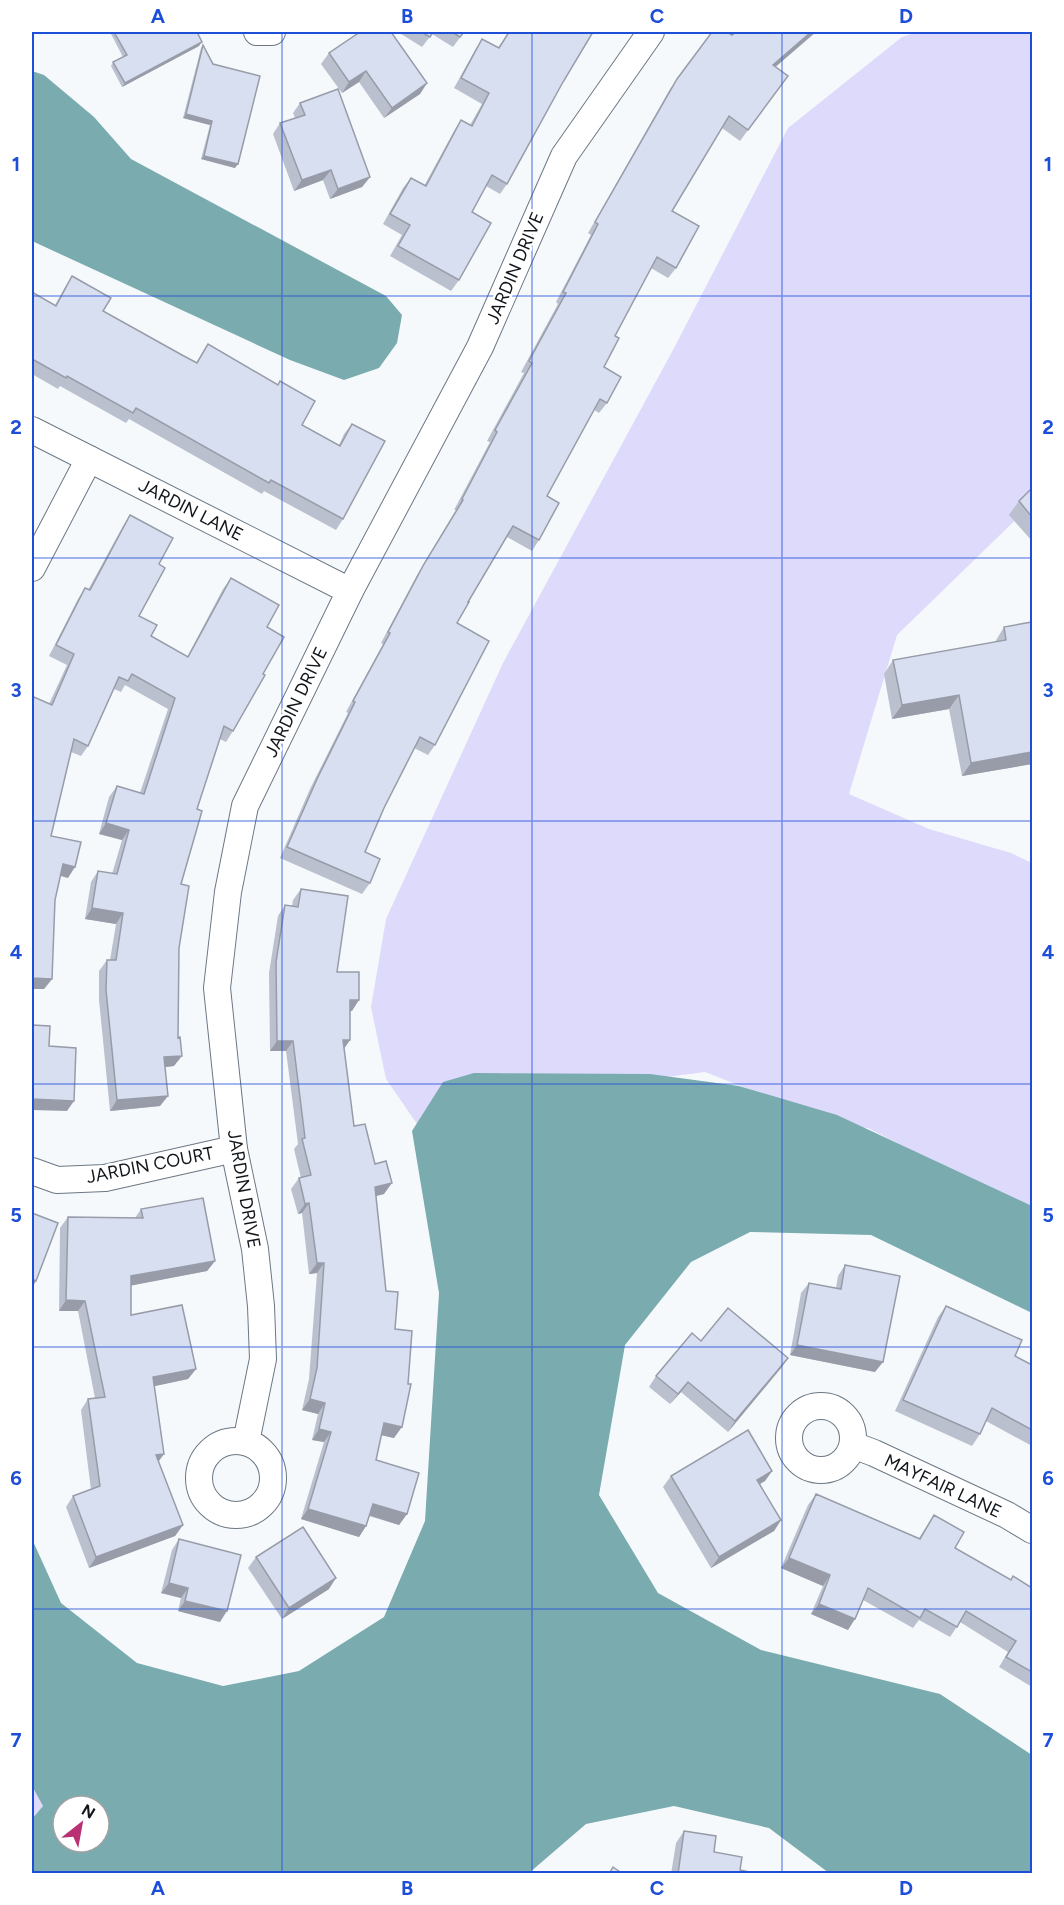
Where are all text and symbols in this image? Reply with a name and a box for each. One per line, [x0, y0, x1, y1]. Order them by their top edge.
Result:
text: A [151, 4, 166, 28]
text: B [401, 4, 413, 28]
text: C [650, 4, 664, 28]
text: D [899, 4, 913, 28]
text: 1 [12, 152, 20, 176]
text: 1 [1044, 152, 1052, 176]
street label: JARDIN DRIVE [481, 208, 549, 328]
text: 2 [10, 415, 22, 439]
text: 2 [1042, 415, 1054, 439]
street label: JARDIN LANE [135, 474, 247, 546]
street label: JARDIN DRIVE [260, 643, 332, 761]
text: 3 [10, 678, 22, 702]
text: 3 [1042, 678, 1054, 702]
text: 4 [10, 940, 23, 964]
text: 4 [1042, 940, 1055, 964]
street label: JARDIN DRIVE [223, 1128, 265, 1250]
street label: JARDIN COURT [84, 1142, 216, 1188]
text: 5 [10, 1203, 22, 1227]
text: 5 [1042, 1203, 1054, 1227]
street label: MAYFAIR LANE [881, 1449, 1005, 1523]
text: 6 [10, 1466, 22, 1490]
text: 6 [1042, 1466, 1054, 1490]
text: 7 [10, 1728, 22, 1752]
text: 7 [1042, 1728, 1054, 1752]
north arrow [51, 1794, 111, 1854]
text: N [78, 1800, 99, 1823]
text: A [151, 1876, 166, 1900]
text: B [401, 1876, 413, 1900]
text: C [650, 1876, 664, 1900]
text: D [899, 1876, 913, 1900]

